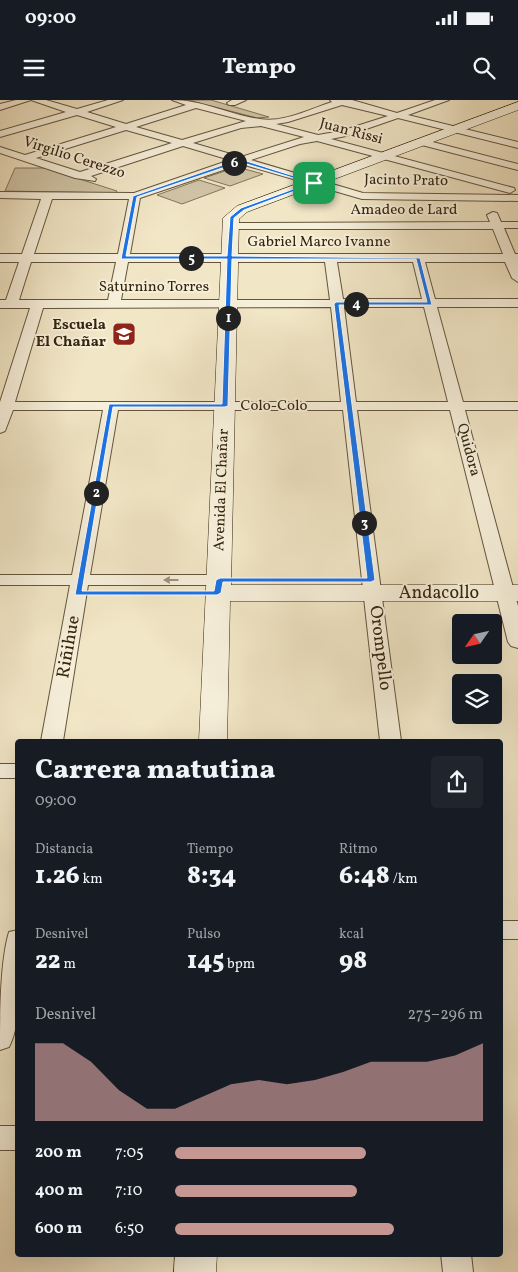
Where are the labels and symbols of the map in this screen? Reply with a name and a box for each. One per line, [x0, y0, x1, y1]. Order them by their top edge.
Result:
street label: Juan Rissi [317, 113, 385, 151]
street label: Virgilio Cerezzo [20, 132, 128, 184]
pin: 6 [222, 150, 246, 176]
pin [293, 162, 335, 204]
street label: Jacinto Prato [364, 170, 448, 192]
street label: Amadeo de Lard [350, 200, 458, 221]
street label: Gabriel Marco Ivanne [247, 232, 391, 253]
pin: 5 [178, 246, 204, 270]
street label: Saturnino Torres [99, 277, 209, 298]
pin: 4 [344, 292, 368, 316]
pin: 1 [216, 306, 240, 330]
place label: Escuela El Chañar [36, 315, 106, 353]
school or university icon: Escuela El Chañar [111, 321, 137, 347]
street label: Colo-Colo [241, 396, 307, 417]
street label: Quidora [451, 421, 485, 479]
street label: Avenida El Chañar [209, 428, 235, 552]
pin: 2 [84, 480, 108, 506]
pin: 3 [352, 510, 376, 536]
one-way arrow [162, 576, 178, 584]
street label: Andacollo [399, 581, 479, 606]
street label: Orompello [362, 604, 398, 692]
street label: Riñihue [51, 614, 87, 680]
north arrow [452, 614, 502, 664]

